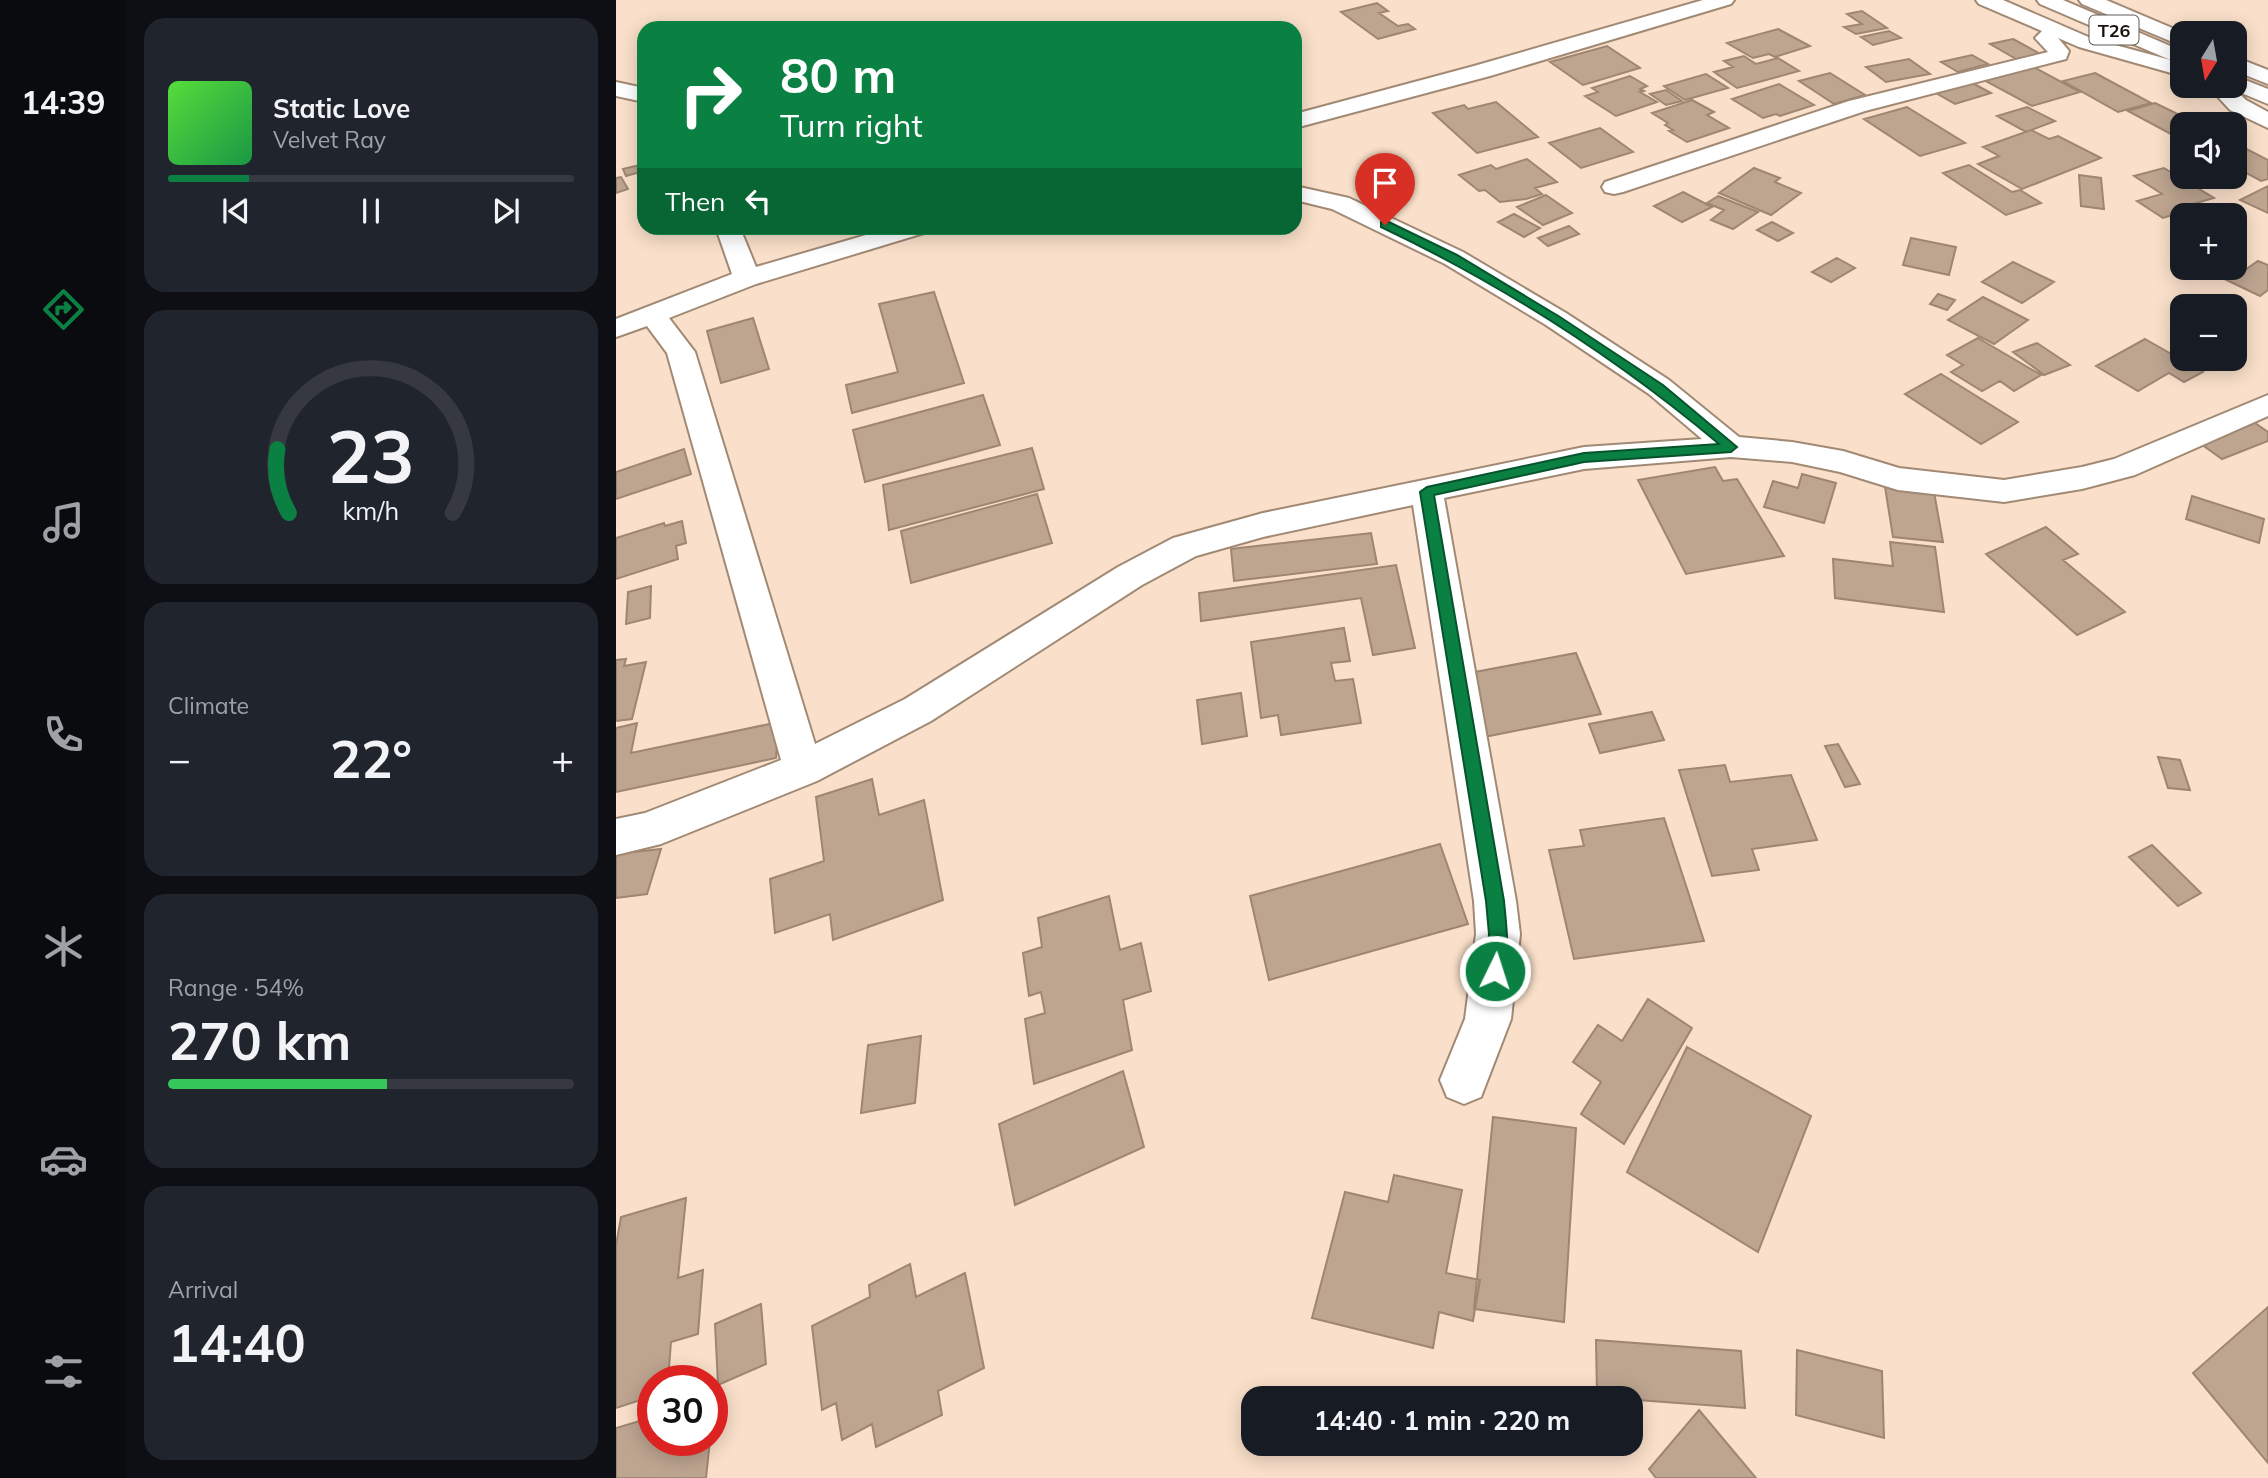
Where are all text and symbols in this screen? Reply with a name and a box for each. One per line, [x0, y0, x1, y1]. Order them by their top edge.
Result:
road number: T26 [2090, 15, 2138, 44]
north arrow [2170, 21, 2247, 98]
map controls [2170, 21, 2247, 371]
text: 80 m [780, 44, 896, 105]
icon: right [665, 49, 756, 140]
text: 14:39 [21, 82, 105, 122]
text: Static Love [273, 92, 410, 125]
text: Turn right [780, 105, 923, 145]
button: sound [2170, 112, 2247, 189]
text: Velvet Ray [273, 125, 386, 154]
pin [1355, 153, 1415, 225]
icon: arrive [1366, 164, 1404, 202]
icon: left [739, 182, 777, 220]
text: Then [665, 185, 725, 218]
icon: previous [217, 192, 255, 230]
icon: pause [352, 192, 390, 230]
icon: next [487, 192, 525, 230]
button: + [2170, 203, 2247, 280]
icon: directions [39, 285, 88, 334]
button: − [2170, 294, 2247, 371]
text: 23 [327, 410, 415, 501]
text: km/h [343, 495, 399, 526]
icon: music [39, 498, 88, 547]
text: Climate [168, 691, 249, 720]
icon: phone [39, 710, 88, 759]
text: 22° [330, 726, 412, 791]
text: − [168, 735, 191, 783]
text: + [551, 735, 574, 783]
icon: climate [39, 922, 88, 971]
position arrow [1458, 934, 1532, 1008]
text: Range · 54% [168, 973, 304, 1002]
text: 270 km [168, 1008, 351, 1073]
icon: car [39, 1135, 88, 1184]
text: Arrival [168, 1275, 238, 1304]
text: 14:40 [168, 1310, 306, 1375]
icon: filters [39, 1347, 88, 1396]
speed limit sign: 30 [637, 1365, 728, 1456]
text: 14:40 · 1 min · 220 m [1314, 1404, 1570, 1437]

